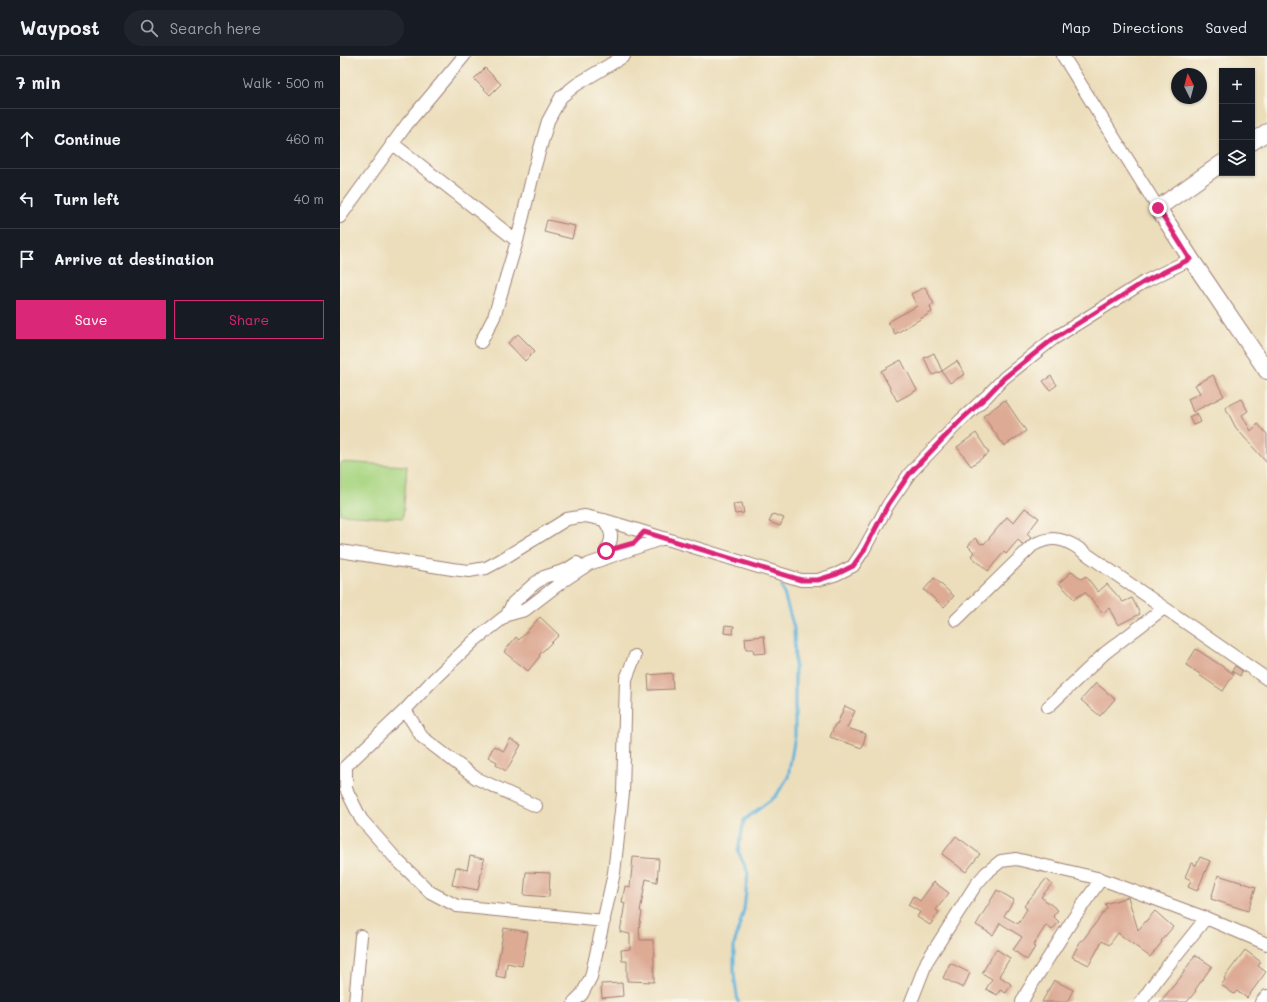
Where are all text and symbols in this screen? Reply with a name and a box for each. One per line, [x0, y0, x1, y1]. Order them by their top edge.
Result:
search box [124, 10, 404, 46]
text: Waypost [20, 15, 100, 40]
icon: search [138, 17, 160, 39]
text: Search here [170, 18, 261, 38]
text: Map [1062, 18, 1090, 37]
text: Directions [1112, 18, 1183, 37]
text: Saved [1205, 18, 1247, 37]
north arrow [1171, 68, 1207, 104]
map controls [1219, 68, 1255, 176]
button: + [1219, 68, 1255, 104]
text: 7 min [16, 71, 61, 93]
text: Walk · 500 m [242, 74, 324, 91]
button: − [1219, 104, 1255, 140]
icon: ahead [16, 128, 38, 150]
text: Continue [54, 129, 121, 149]
text: 460 m [286, 130, 324, 147]
button: layers [1219, 140, 1255, 176]
icon: left [16, 188, 38, 210]
text: Turn left [54, 189, 119, 209]
text: 40 m [294, 190, 324, 207]
route end [1149, 199, 1167, 217]
icon: arrive [16, 248, 38, 270]
text: Arrive at destination [54, 249, 214, 269]
button: Save [16, 300, 166, 339]
button: Share [174, 300, 324, 339]
route start [597, 542, 615, 560]

